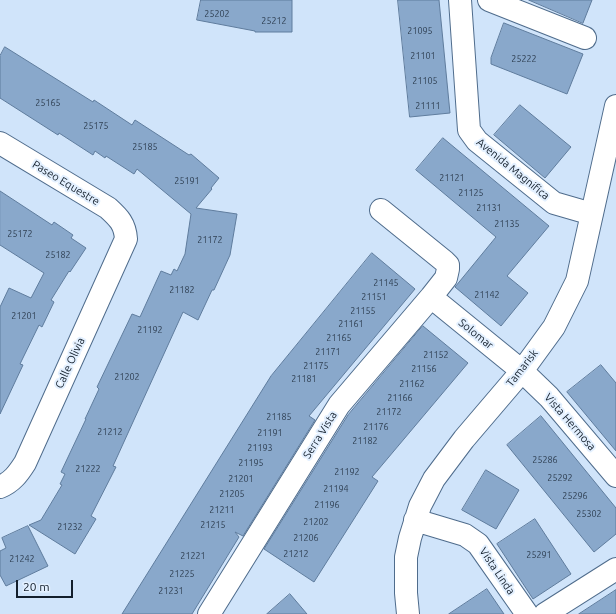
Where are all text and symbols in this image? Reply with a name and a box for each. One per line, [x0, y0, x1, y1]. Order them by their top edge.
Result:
house number: 25202 [204, 9, 230, 19]
house number: 25212 [261, 16, 287, 26]
house number: 21095 [407, 26, 433, 36]
house number: 21101 [410, 51, 436, 61]
house number: 25222 [511, 54, 537, 64]
house number: 21105 [412, 76, 438, 86]
house number: 25165 [35, 98, 61, 108]
house number: 21111 [415, 101, 441, 111]
house number: 25175 [83, 121, 109, 131]
street label: Avenida Magnifica [474, 136, 552, 202]
house number: 25185 [132, 142, 158, 152]
street label: Paseo Equestre [30, 158, 102, 208]
house number: 21121 [439, 173, 465, 183]
house number: 25191 [174, 176, 200, 186]
house number: 21125 [458, 188, 484, 198]
house number: 21131 [476, 203, 502, 213]
house number: 21135 [494, 219, 520, 229]
house number: 25172 [7, 229, 33, 239]
house number: 21172 [197, 235, 223, 245]
house number: 25182 [45, 250, 71, 260]
house number: 21145 [373, 278, 399, 288]
house number: 21182 [169, 285, 195, 295]
house number: 21142 [474, 290, 500, 300]
house number: 21151 [361, 292, 387, 302]
house number: 21155 [350, 306, 376, 316]
house number: 21201 [11, 311, 37, 321]
street label: Solomar [456, 316, 496, 352]
house number: 21161 [338, 319, 364, 329]
house number: 21192 [137, 325, 163, 335]
house number: 21165 [326, 333, 352, 343]
street label: Calle Olivia [52, 336, 88, 390]
house number: 21171 [315, 347, 341, 357]
street label: Tamarisk [503, 347, 541, 389]
house number: 21152 [423, 350, 449, 360]
house number: 21175 [303, 361, 329, 371]
house number: 21156 [411, 364, 437, 374]
house number: 21202 [114, 372, 140, 382]
house number: 21181 [291, 374, 317, 384]
house number: 21162 [399, 379, 425, 389]
street label: Vista Hermosa [542, 391, 598, 453]
house number: 21166 [387, 393, 413, 403]
house number: 21172 [376, 407, 402, 417]
street label: Serra Vista [300, 409, 340, 461]
house number: 21185 [266, 412, 292, 422]
house number: 21176 [363, 422, 389, 432]
house number: 21212 [97, 427, 123, 437]
house number: 21191 [257, 428, 283, 438]
house number: 21182 [352, 436, 378, 446]
house number: 21193 [247, 443, 273, 453]
house number: 25286 [532, 455, 558, 465]
house number: 21195 [238, 458, 264, 468]
house number: 21222 [75, 464, 101, 474]
house number: 21192 [334, 467, 360, 477]
house number: 25292 [547, 473, 573, 483]
house number: 21201 [228, 474, 254, 484]
house number: 21194 [323, 484, 349, 494]
house number: 21205 [219, 489, 245, 499]
house number: 25296 [562, 491, 588, 501]
house number: 21196 [314, 500, 340, 510]
house number: 21211 [209, 505, 235, 515]
house number: 25302 [576, 509, 602, 519]
house number: 21202 [303, 517, 329, 527]
house number: 21215 [200, 520, 226, 530]
house number: 21232 [57, 522, 83, 532]
house number: 21206 [293, 533, 319, 543]
street label: Vista Linda [476, 545, 518, 597]
house number: 21212 [283, 549, 309, 559]
house number: 25291 [526, 550, 552, 560]
house number: 21221 [180, 551, 206, 561]
house number: 21242 [9, 554, 35, 564]
house number: 21225 [169, 569, 195, 579]
scale bar [18, 572, 75, 598]
text: 20 m [23, 580, 50, 593]
house number: 21231 [158, 586, 184, 596]

